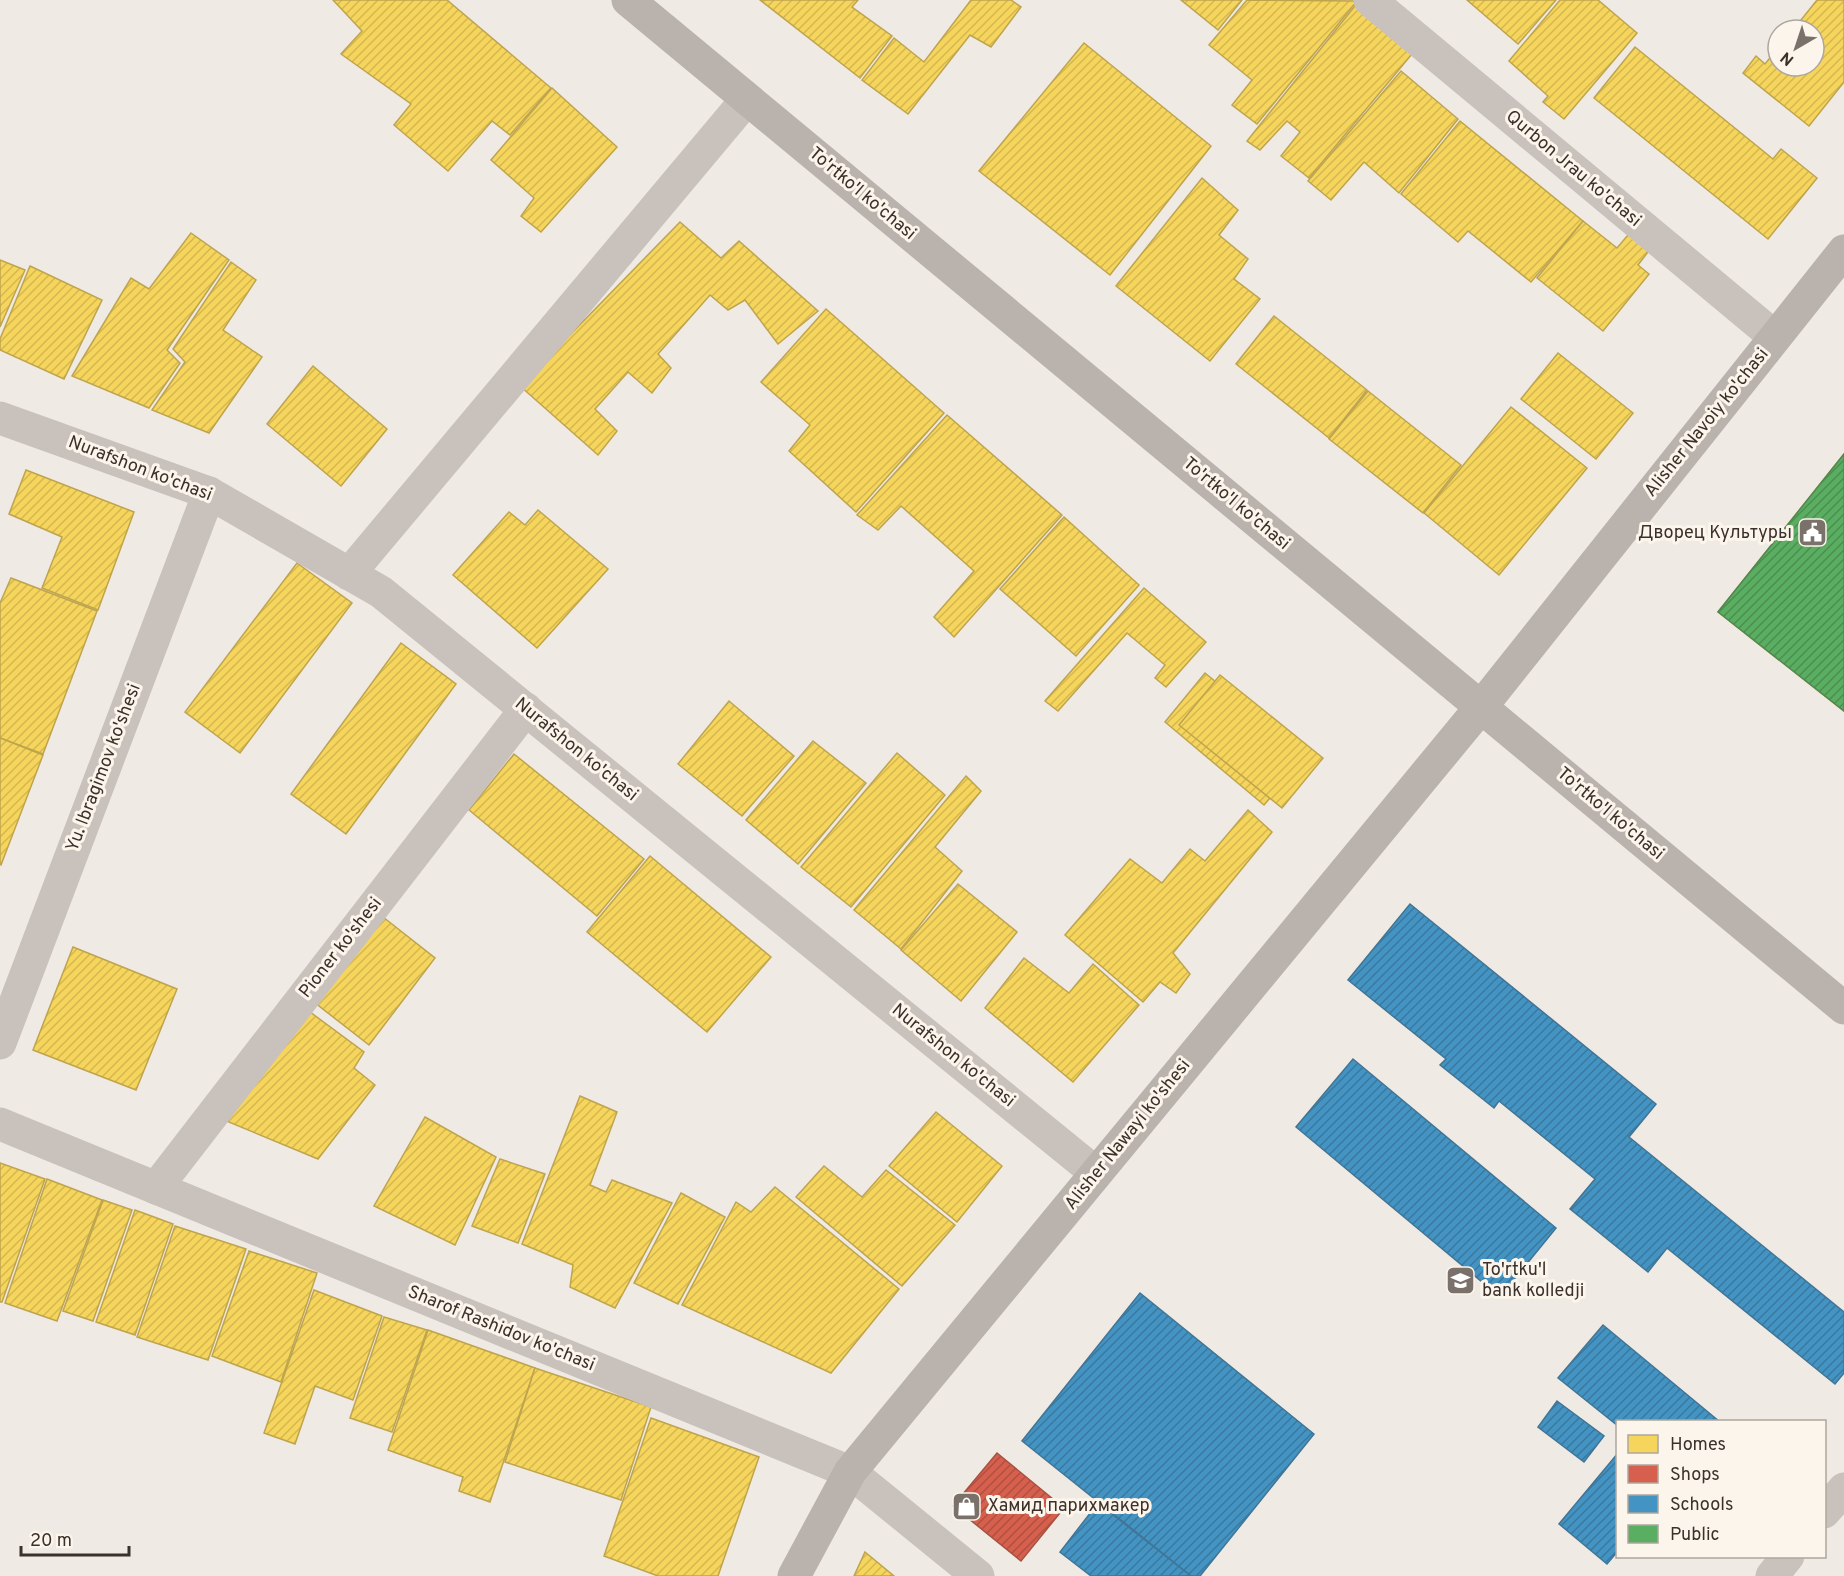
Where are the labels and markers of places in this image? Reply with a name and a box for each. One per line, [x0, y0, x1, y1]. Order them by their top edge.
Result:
public building icon: Дворец Культуры [1797, 517, 1829, 549]
place label: Дворец Культуры [1638, 522, 1792, 545]
place label: To'rtku'l bank kolledji [1482, 1259, 1584, 1303]
school or university icon: To'rtku'l bank kolledji [1445, 1264, 1477, 1296]
shop icon: Хамид парихмакер [951, 1490, 983, 1522]
place label: Хамид парихмакер [988, 1495, 1150, 1518]

